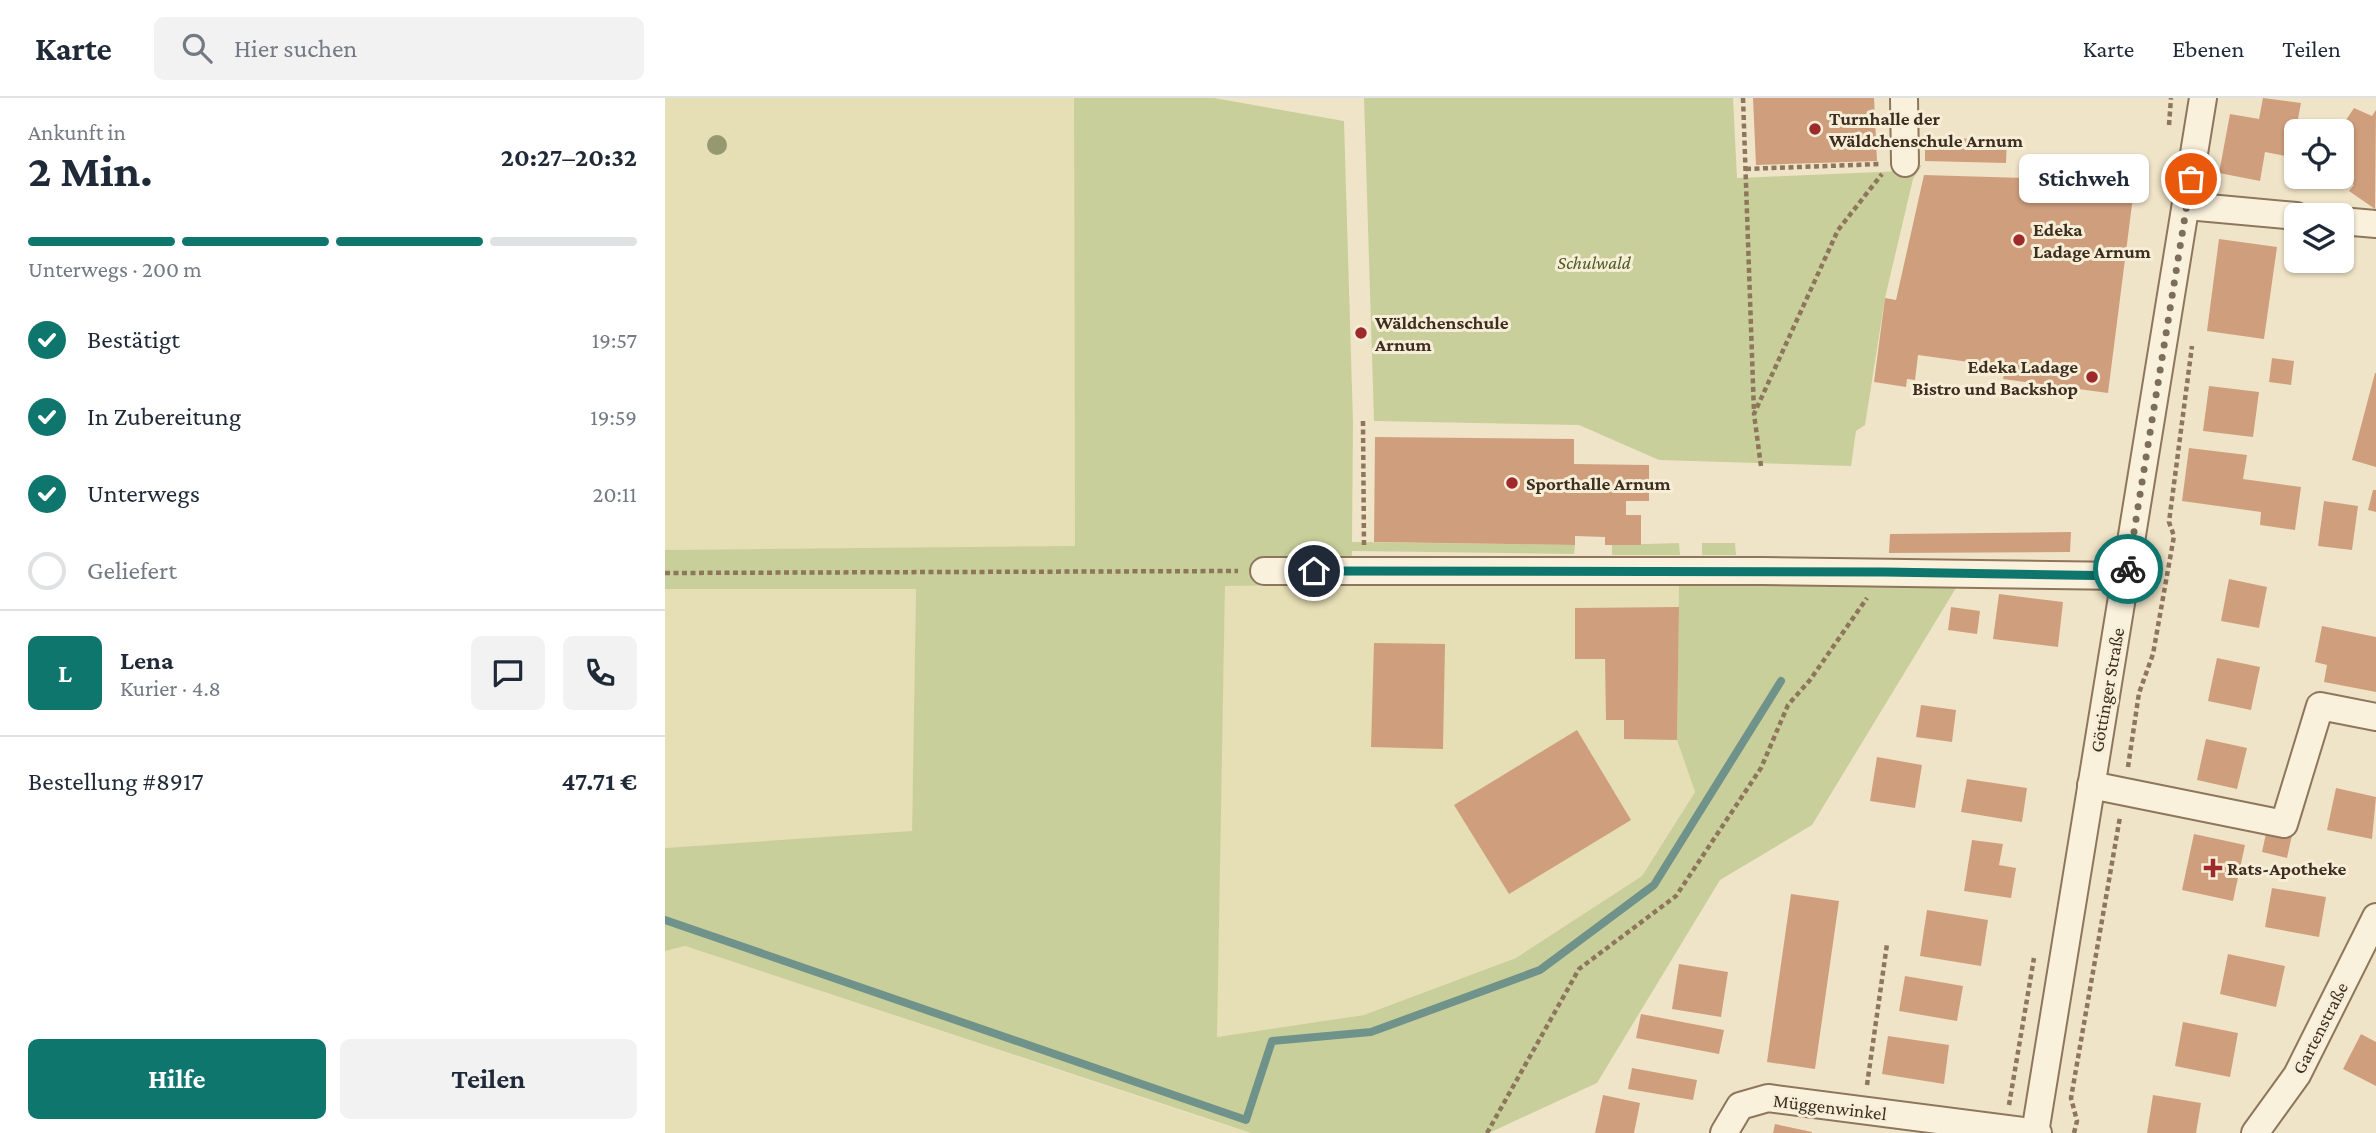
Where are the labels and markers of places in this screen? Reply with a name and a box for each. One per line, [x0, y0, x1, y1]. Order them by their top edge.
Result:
place label: Turnhalle der Wäldchenschule Arnum [1828, 108, 2023, 151]
marker: Turnhalle der Wäldchenschule Arnum [1807, 121, 1823, 137]
pin [2161, 149, 2221, 209]
callout: Stichweh [2019, 154, 2149, 204]
place label: Edeka Ladage Arnum [2033, 219, 2151, 262]
marker: Edeka Ladage Arnum [2011, 232, 2027, 248]
place label: Wäldchenschule Arnum [1374, 312, 1509, 355]
marker: Wäldchenschule Arnum [1353, 325, 1369, 341]
place label: Edeka Ladage Bistro und Backshop [1912, 356, 2078, 399]
marker: Edeka Ladage Bistro und Backshop [2084, 369, 2100, 385]
place label: Sporthalle Arnum [1526, 473, 1671, 494]
marker: Sporthalle Arnum [1504, 475, 1520, 491]
pin [1284, 541, 1344, 601]
place label: Rats-Apotheke [2227, 858, 2347, 879]
marker: Rats-Apotheke [2205, 860, 2221, 876]

